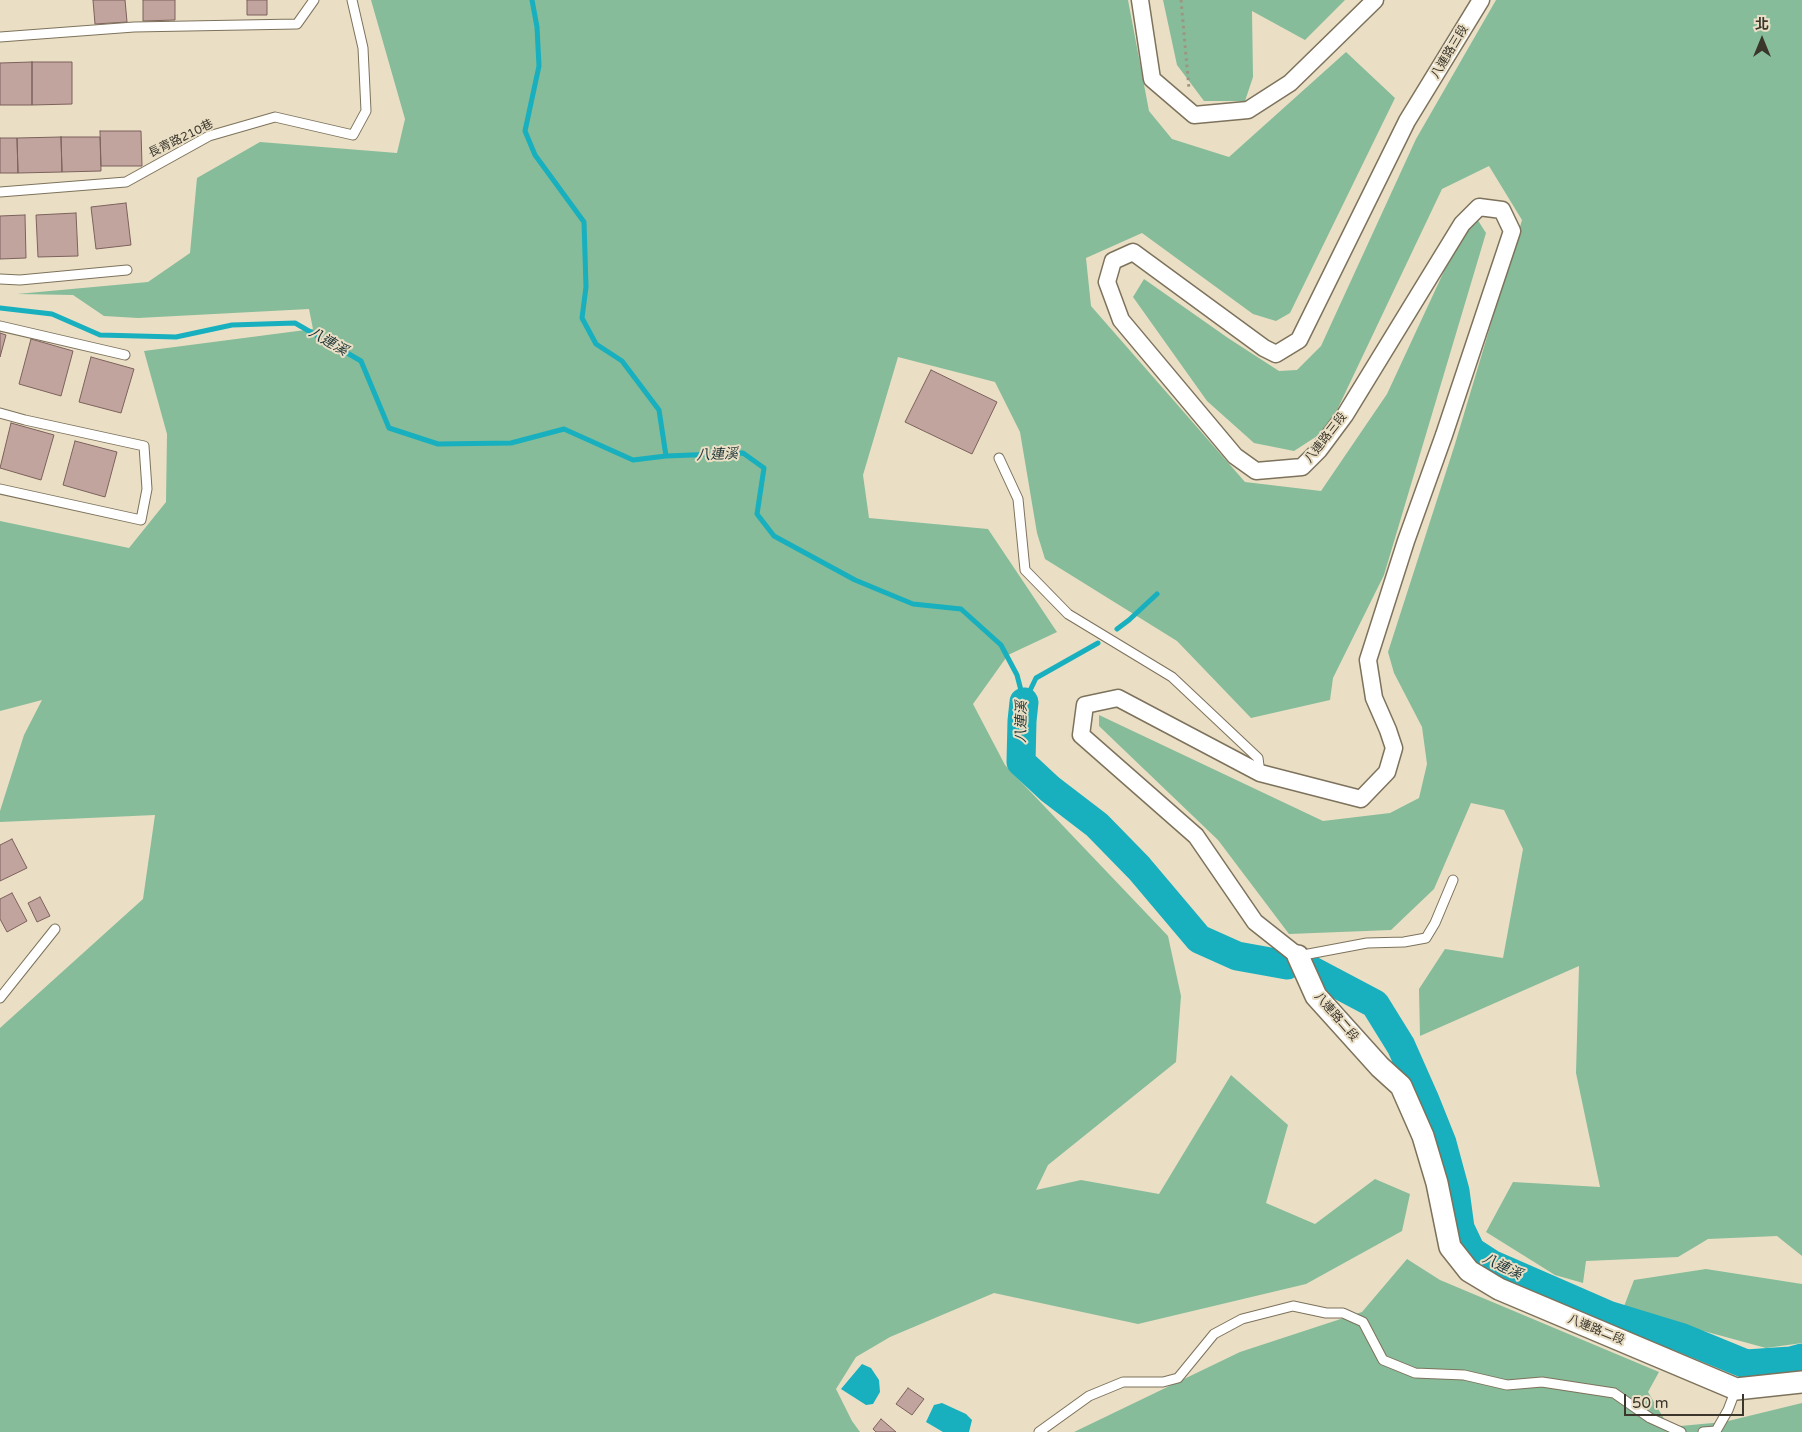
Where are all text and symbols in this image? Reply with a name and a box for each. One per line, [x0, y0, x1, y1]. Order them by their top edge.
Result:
north arrow [1737, 15, 1787, 65]
text: 北 [1755, 16, 1769, 33]
street label: 八連路三段 [1428, 23, 1472, 81]
street label: 長青路210巷 [146, 117, 216, 161]
water label: 八連溪 [306, 324, 350, 360]
street label: 八連路三段 [1302, 410, 1350, 466]
water label: 八連溪 [696, 446, 738, 464]
water label: 八連溪 [1013, 701, 1031, 743]
street label: 八連路二段 [1311, 990, 1361, 1044]
water label: 八連溪 [1479, 1250, 1525, 1284]
street label: 八連路二段 [1565, 1312, 1627, 1348]
scale bar [1627, 1384, 1747, 1416]
text: 50 m [1632, 1394, 1669, 1412]

